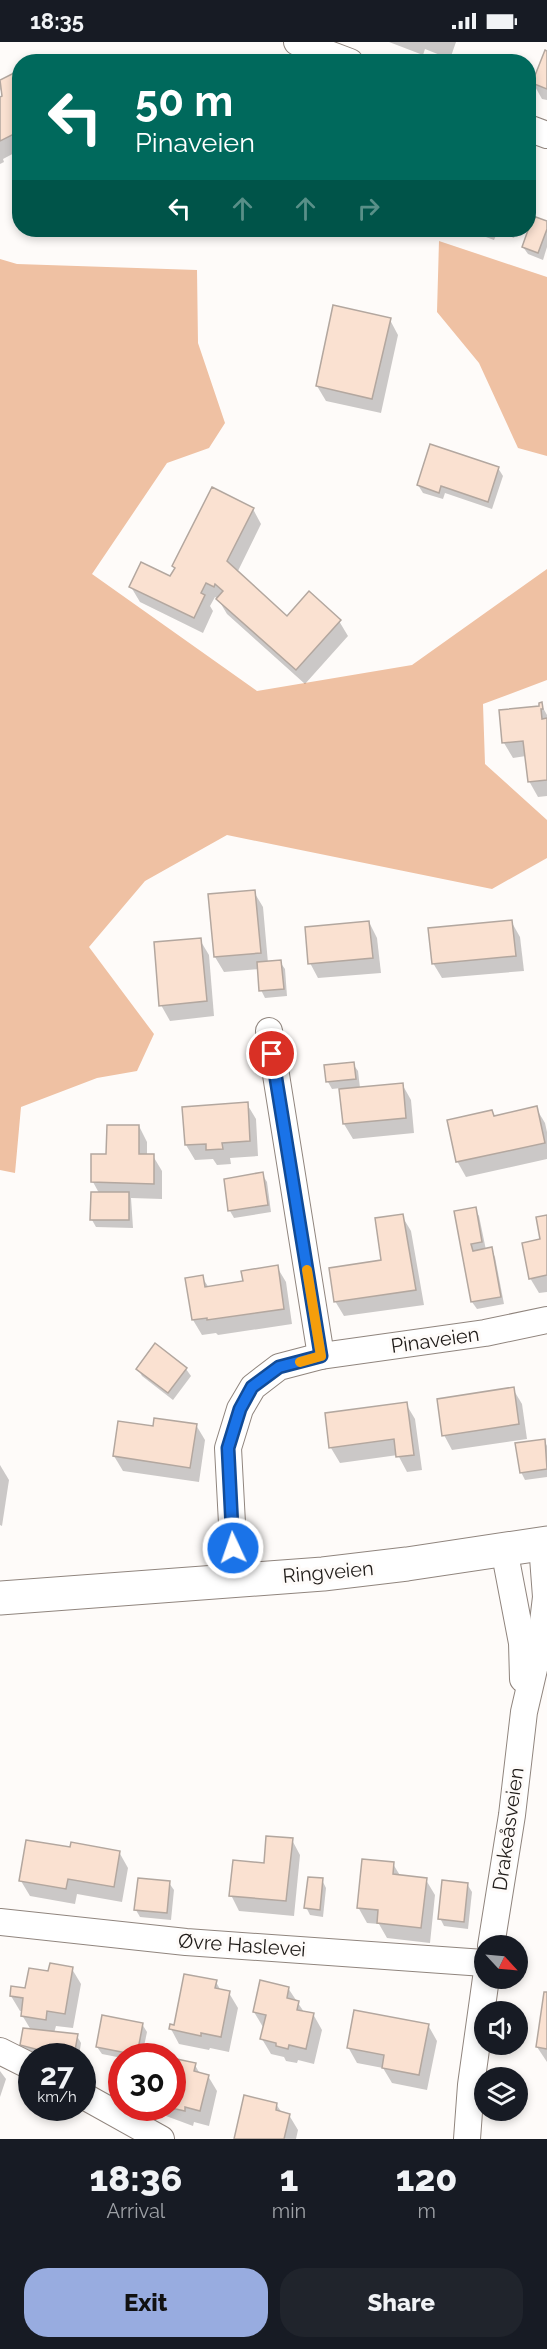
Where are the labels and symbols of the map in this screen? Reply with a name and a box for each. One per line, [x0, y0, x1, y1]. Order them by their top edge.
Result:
pin [246, 1028, 297, 1079]
street label: Pinaveien [389, 1322, 481, 1358]
position arrow [201, 1516, 265, 1580]
street label: Ringveien [282, 1556, 374, 1588]
street label: Drakeåsveien [487, 1766, 529, 1892]
street label: Øvre Haslevei [177, 1929, 307, 1961]
north arrow [474, 1935, 528, 1989]
speed limit sign: 30 [108, 2043, 186, 2121]

